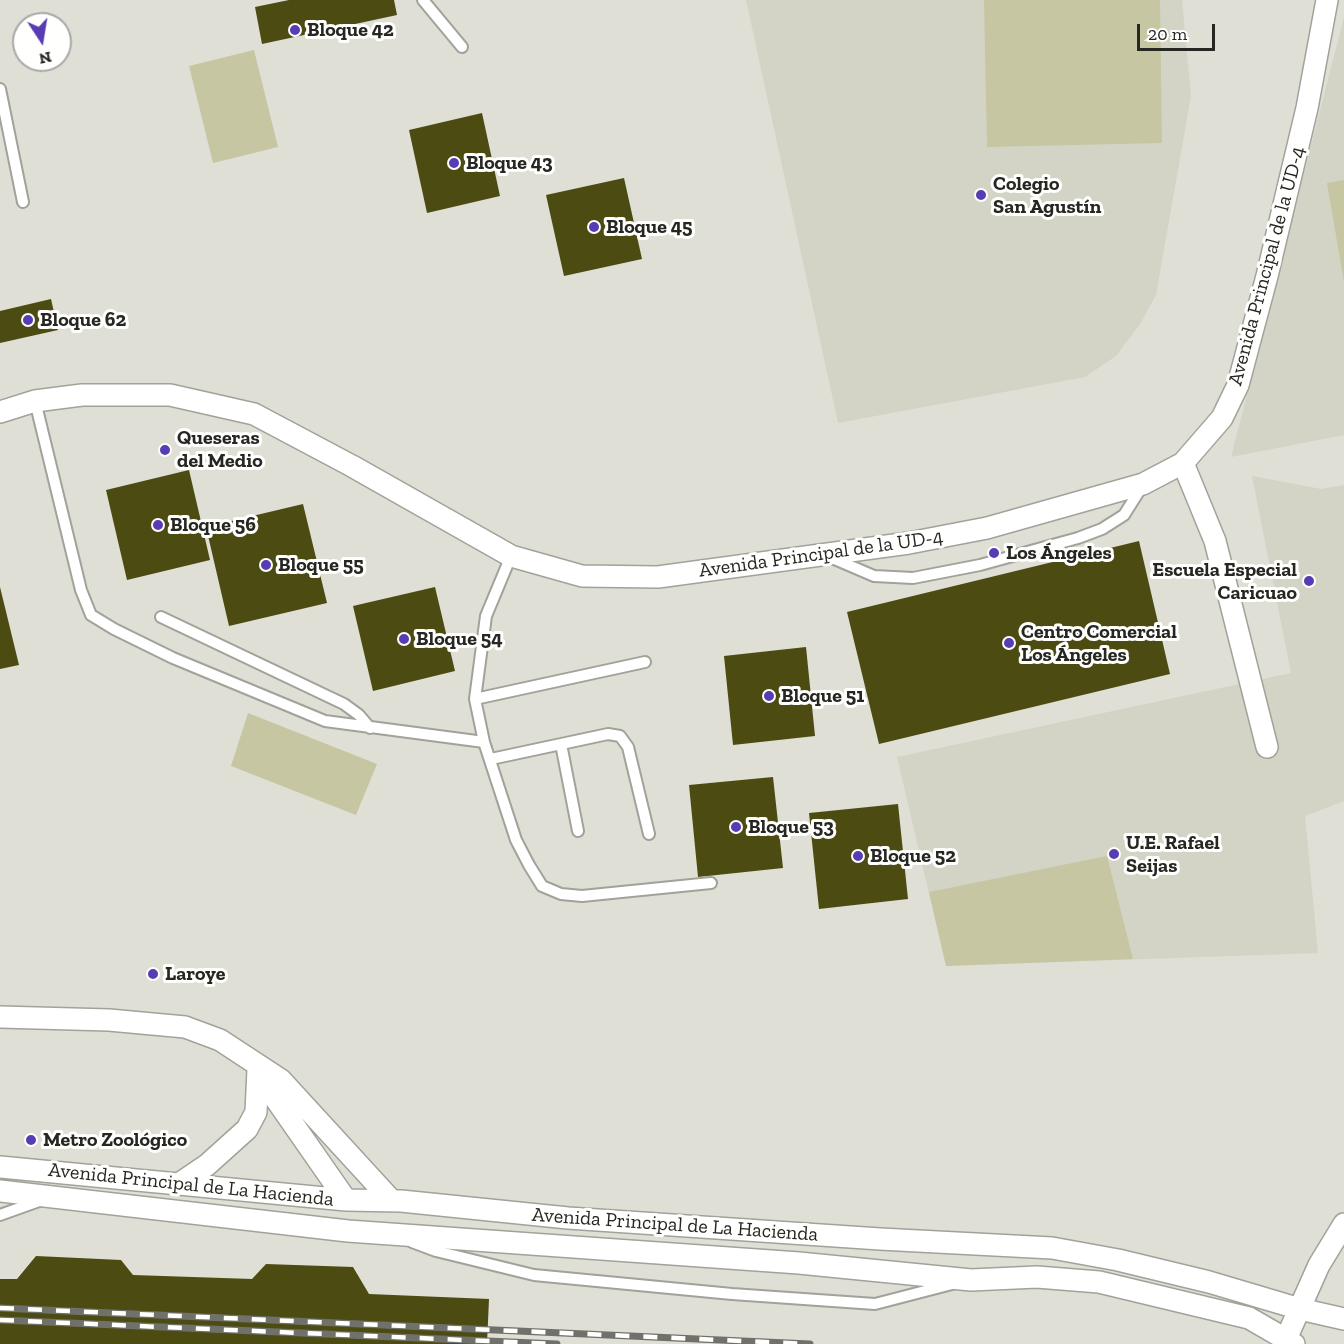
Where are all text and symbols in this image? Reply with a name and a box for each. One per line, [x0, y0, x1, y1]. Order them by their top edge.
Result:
north arrow [12, 12, 72, 72]
scale bar [1140, 12, 1218, 50]
place label: Bloque 42 [307, 18, 394, 42]
marker: Bloque 42 [288, 23, 302, 37]
text: 20 m [1148, 23, 1187, 45]
text: N [38, 48, 53, 69]
street label: Avenida Principal de la UD-4 [1224, 144, 1310, 388]
place label: Bloque 43 [466, 151, 553, 175]
marker: Bloque 43 [447, 156, 461, 170]
place label: Colegio San Agustín [993, 172, 1101, 219]
marker: Colegio San Agustín [974, 188, 988, 202]
place label: Bloque 45 [606, 215, 693, 239]
marker: Bloque 45 [587, 220, 601, 234]
place label: Bloque 62 [40, 308, 126, 332]
marker: Bloque 62 [21, 313, 35, 327]
place label: Queseras del Medio [177, 426, 263, 473]
marker: Queseras del Medio [158, 443, 172, 457]
place label: Bloque 56 [170, 513, 256, 537]
marker: Bloque 56 [151, 518, 165, 532]
street label: Avenida Principal de la UD-4 [697, 525, 945, 583]
place label: Los Ángeles [1006, 541, 1112, 565]
marker: Los Ángeles [987, 546, 1001, 560]
place label: Bloque 55 [278, 553, 364, 577]
marker: Bloque 55 [259, 558, 273, 572]
place label: Escuela Especial Caricuao [1152, 558, 1297, 605]
marker: Escuela Especial Caricuao [1302, 574, 1316, 588]
place label: Centro Comercial Los Ángeles [1021, 620, 1177, 667]
place label: Bloque 54 [416, 627, 503, 651]
marker: Bloque 54 [397, 632, 411, 646]
marker: Centro Comercial Los Ángeles [1002, 636, 1016, 650]
place label: Bloque 51 [781, 684, 864, 708]
marker: Bloque 51 [762, 689, 776, 703]
place label: Bloque 53 [748, 815, 834, 839]
marker: Bloque 53 [729, 820, 743, 834]
place label: U.E. Rafael Seijas [1126, 831, 1220, 878]
place label: Bloque 52 [870, 844, 956, 868]
marker: U.E. Rafael Seijas [1107, 847, 1121, 861]
marker: Bloque 52 [851, 849, 865, 863]
place label: Laroye [165, 962, 225, 986]
marker: Laroye [146, 967, 160, 981]
place label: Metro Zoológico [43, 1128, 187, 1152]
marker: Metro Zoológico [24, 1133, 38, 1147]
street label: Avenida Principal de La Hacienda [47, 1158, 335, 1212]
street label: Avenida Principal de La Hacienda [531, 1203, 819, 1247]

